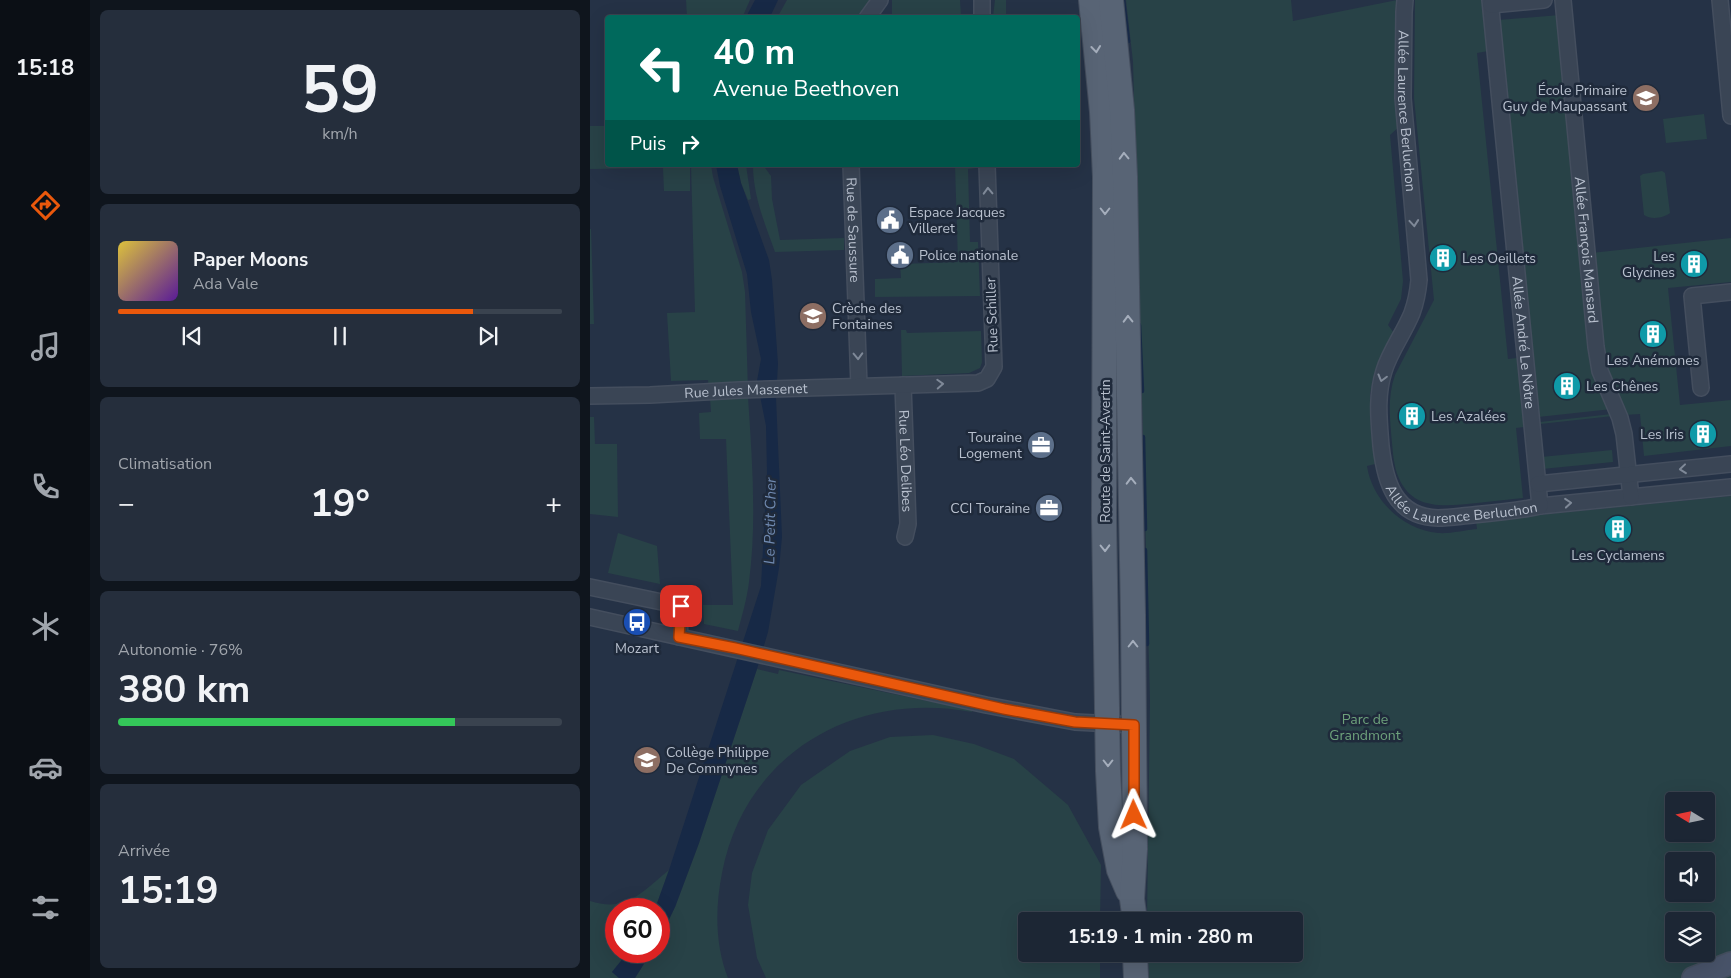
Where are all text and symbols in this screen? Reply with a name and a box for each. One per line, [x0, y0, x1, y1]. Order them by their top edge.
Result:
text: 40 m [713, 29, 795, 76]
street label: Allée Laurence Berluchon [1393, 30, 1421, 192]
icon: left [630, 35, 695, 100]
one-way arrow [1090, 45, 1101, 53]
text: 59 [301, 46, 379, 135]
text: 15:18 [16, 53, 74, 83]
text: Avenue Beethoven [713, 74, 899, 104]
place label: École Primaire Guy de Maupassant [1502, 81, 1627, 116]
school or university icon: École Primaire Guy de Maupassant [1631, 83, 1661, 113]
text: km/h [322, 123, 358, 145]
icon: right [676, 130, 704, 158]
text: Puis [630, 131, 666, 157]
one-way arrow [1119, 152, 1129, 160]
street label: Allée François Mansard [1570, 176, 1603, 324]
street label: Rue de Saussure [842, 177, 865, 283]
one-way arrow [982, 187, 993, 195]
icon: directions [28, 188, 63, 223]
place label: Espace Jacques Villeret [908, 203, 1006, 238]
public building icon: Espace Jacques Villeret [875, 205, 905, 235]
one-way arrow [1100, 207, 1110, 215]
one-way arrow [1408, 219, 1419, 227]
public building icon: Police nationale [885, 240, 915, 270]
building icon: Les Oeillets [1428, 243, 1458, 273]
place label: Police nationale [919, 246, 1018, 265]
text: Paper Moons [193, 247, 308, 273]
place label: Les Glycines [1622, 247, 1675, 282]
place label: Les Oeillets [1462, 249, 1536, 268]
building icon: Les Glycines [1679, 249, 1709, 279]
text: Ada Vale [193, 273, 258, 295]
street label: Allée André Le Nôtre [1508, 275, 1540, 410]
street label: Rue Schiller [981, 277, 1003, 353]
place label: Crèche des Fontaines [832, 299, 902, 334]
school or university icon: Crèche des Fontaines [798, 301, 828, 331]
one-way arrow [1123, 314, 1133, 322]
building icon: Les Anémones [1638, 319, 1668, 349]
icon: previous [178, 322, 206, 350]
icon: pause [326, 322, 354, 350]
icon: next [474, 322, 502, 350]
icon: music [28, 329, 63, 364]
place label: Les Anémones [1607, 351, 1700, 370]
one-way arrow [853, 353, 863, 361]
building icon: Les Chênes [1552, 371, 1582, 401]
one-way arrow [1377, 373, 1388, 382]
place label: Les Chênes [1586, 377, 1659, 396]
street label: Rue Jules Massenet [684, 379, 808, 403]
one-way arrow [937, 379, 945, 390]
street label: Route de Saint-Avertin [1096, 379, 1115, 523]
building icon: Les Azalées [1397, 401, 1427, 431]
place label: Les Azalées [1431, 407, 1506, 426]
street label: Rue Léo Delibes [894, 409, 917, 513]
building icon: Les Iris [1688, 419, 1718, 449]
place label: Les Iris [1640, 425, 1684, 444]
place label: Touraine Logement [959, 428, 1022, 463]
office icon: Touraine Logement [1026, 430, 1056, 460]
text: Climatisation [118, 453, 212, 475]
one-way arrow [1678, 463, 1686, 474]
icon: phone [28, 469, 63, 504]
water label: Le Petit Cher [759, 477, 781, 565]
one-way arrow [1126, 477, 1136, 484]
text: 19° [310, 478, 370, 529]
street label: Allée Laurence Berluchon [1381, 481, 1539, 528]
text: − [118, 485, 135, 523]
text: + [545, 485, 562, 523]
office icon: CCI Touraine [1034, 493, 1064, 523]
one-way arrow [1565, 498, 1573, 509]
place label: CCI Touraine [950, 499, 1030, 518]
building icon: Les Cyclamens [1603, 514, 1633, 544]
one-way arrow [1100, 544, 1110, 552]
place label: Les Cyclamens [1571, 546, 1665, 565]
pin [660, 585, 702, 627]
icon: arrive [667, 592, 695, 620]
bus stop icon: Mozart [622, 607, 652, 637]
icon: climate [28, 609, 63, 644]
text: Autonomie · 76% [118, 639, 243, 661]
place label: Mozart [615, 639, 659, 658]
one-way arrow [1128, 639, 1138, 647]
text: 380 km [118, 664, 250, 715]
park label: Parc de Grandmont [1329, 710, 1401, 745]
place label: Collège Philippe De Commynes [666, 743, 769, 778]
school or university icon: Collège Philippe De Commynes [632, 745, 662, 775]
icon: car [28, 750, 63, 785]
one-way arrow [1103, 760, 1113, 767]
position arrow [1107, 788, 1159, 840]
north arrow [1665, 792, 1715, 842]
map controls [1665, 792, 1715, 962]
text: Arrivée [118, 840, 170, 862]
button: sound [1665, 852, 1715, 902]
text: 15:19 [118, 865, 219, 916]
icon: filters [28, 890, 63, 925]
speed limit sign: 60 [605, 898, 670, 963]
button: layers [1665, 912, 1715, 962]
text: 15:19 · 1 min · 280 m [1068, 924, 1253, 950]

